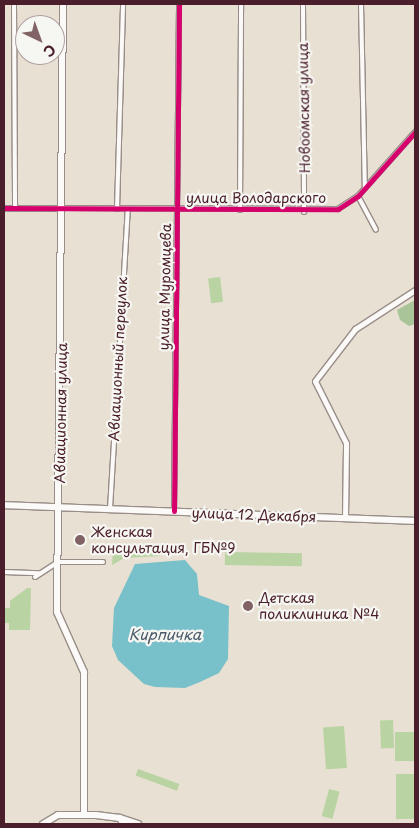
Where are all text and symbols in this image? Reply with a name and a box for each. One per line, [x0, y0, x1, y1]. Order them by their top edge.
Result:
north arrow [15, 15, 65, 65]
text: С [39, 39, 61, 62]
street label: Новоомская улица [294, 42, 314, 174]
street label: улица Володарского [186, 190, 326, 206]
street label: улица Муромцева [155, 223, 175, 351]
street label: Авиационный переулок [105, 276, 131, 442]
street label: Авиационная улица [51, 342, 71, 484]
street label: улица 12 Декабря [191, 504, 317, 526]
place label: Женская консультация, ГБ№9 [91, 524, 236, 556]
marker: Женская консультация, ГБ№9 [73, 533, 87, 547]
place label: Детская поликлиника №4 [259, 590, 380, 622]
marker: Детская поликлиника №4 [241, 599, 255, 613]
water label: Кирпичка [129, 625, 201, 643]

